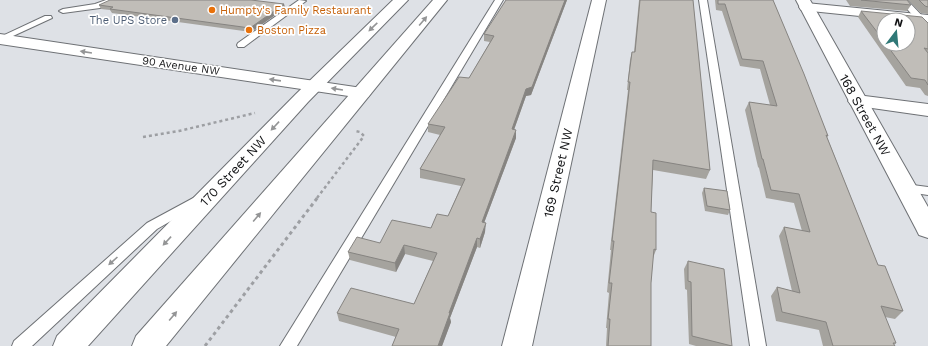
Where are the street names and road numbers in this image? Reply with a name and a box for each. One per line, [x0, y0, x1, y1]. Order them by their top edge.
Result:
street label: 90 Avenue NW [141, 54, 221, 78]
street label: 168 Street NW [836, 72, 894, 159]
street label: 169 Street NW [540, 126, 576, 219]
street label: 170 Street NW [197, 133, 270, 209]

